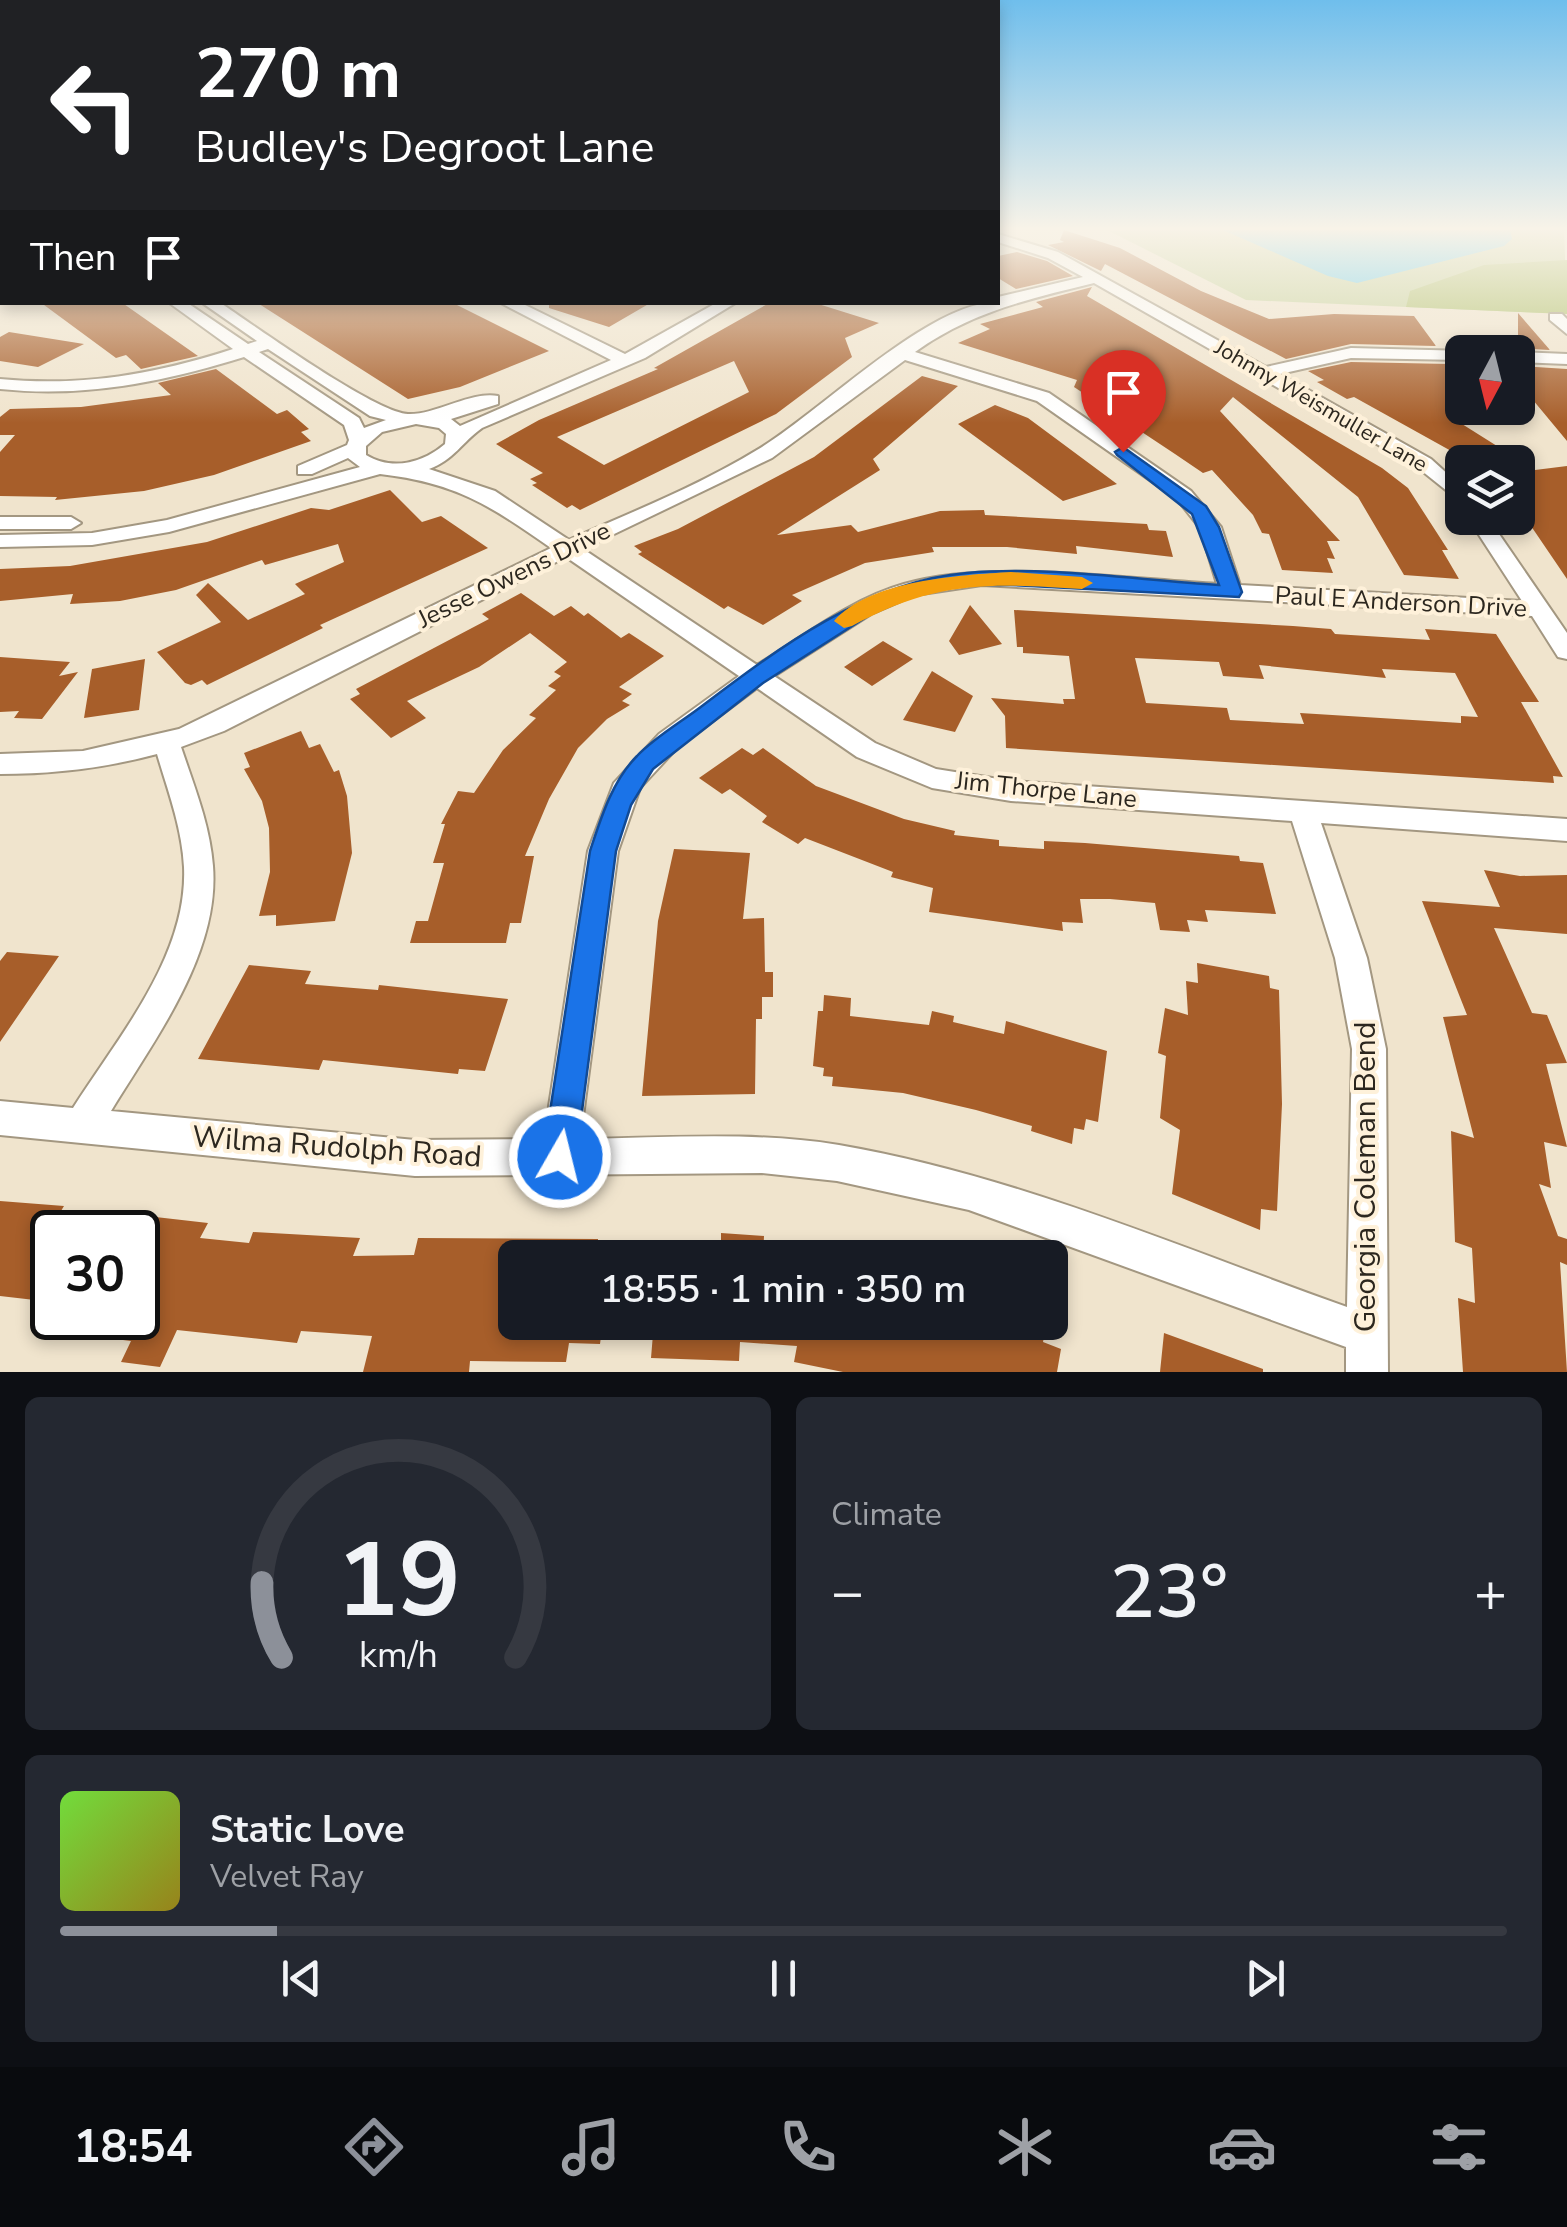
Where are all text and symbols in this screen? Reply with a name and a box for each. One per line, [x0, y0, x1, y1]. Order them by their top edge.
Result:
text: 270 m [195, 26, 401, 122]
icon: left [30, 40, 160, 170]
text: Budley's Degroot Lane [195, 117, 654, 178]
icon: arrive [136, 230, 191, 285]
text: Then [30, 232, 116, 283]
street label: Johnny Weismuller Lane [1208, 332, 1433, 479]
north arrow [1445, 335, 1535, 425]
map controls [1445, 335, 1535, 535]
pin [1081, 350, 1166, 453]
icon: arrive [1096, 365, 1151, 420]
button: layers [1445, 445, 1535, 535]
street label: Jesse Owens Drive [411, 514, 616, 637]
street label: Paul E Anderson Drive [1274, 578, 1528, 626]
street label: Jim Thorpe Lane [953, 763, 1139, 816]
street label: Georgia Coleman Bend [1345, 1022, 1386, 1332]
position arrow [508, 1105, 612, 1209]
street label: Wilma Rudolph Road [191, 1116, 483, 1178]
speed limit sign: 30 [30, 1210, 160, 1340]
text: 18:55 · 1 min · 350 m [600, 1264, 966, 1315]
text: Climate [831, 1493, 942, 1536]
text: 19 [336, 1510, 460, 1652]
text: 23° [1110, 1541, 1228, 1643]
text: − [831, 1555, 864, 1630]
text: + [1474, 1555, 1507, 1630]
text: km/h [359, 1631, 437, 1680]
text: Static Love [210, 1804, 405, 1855]
text: Velvet Ray [210, 1855, 364, 1898]
icon: previous [274, 1951, 329, 2006]
icon: pause [756, 1951, 811, 2006]
icon: next [1238, 1951, 1293, 2006]
icon: directions [339, 2112, 409, 2182]
icon: music [556, 2112, 626, 2182]
icon: phone [773, 2112, 843, 2182]
icon: climate [990, 2112, 1060, 2182]
icon: car [1207, 2112, 1277, 2182]
icon: filters [1424, 2112, 1494, 2182]
text: 18:54 [73, 2117, 193, 2178]

